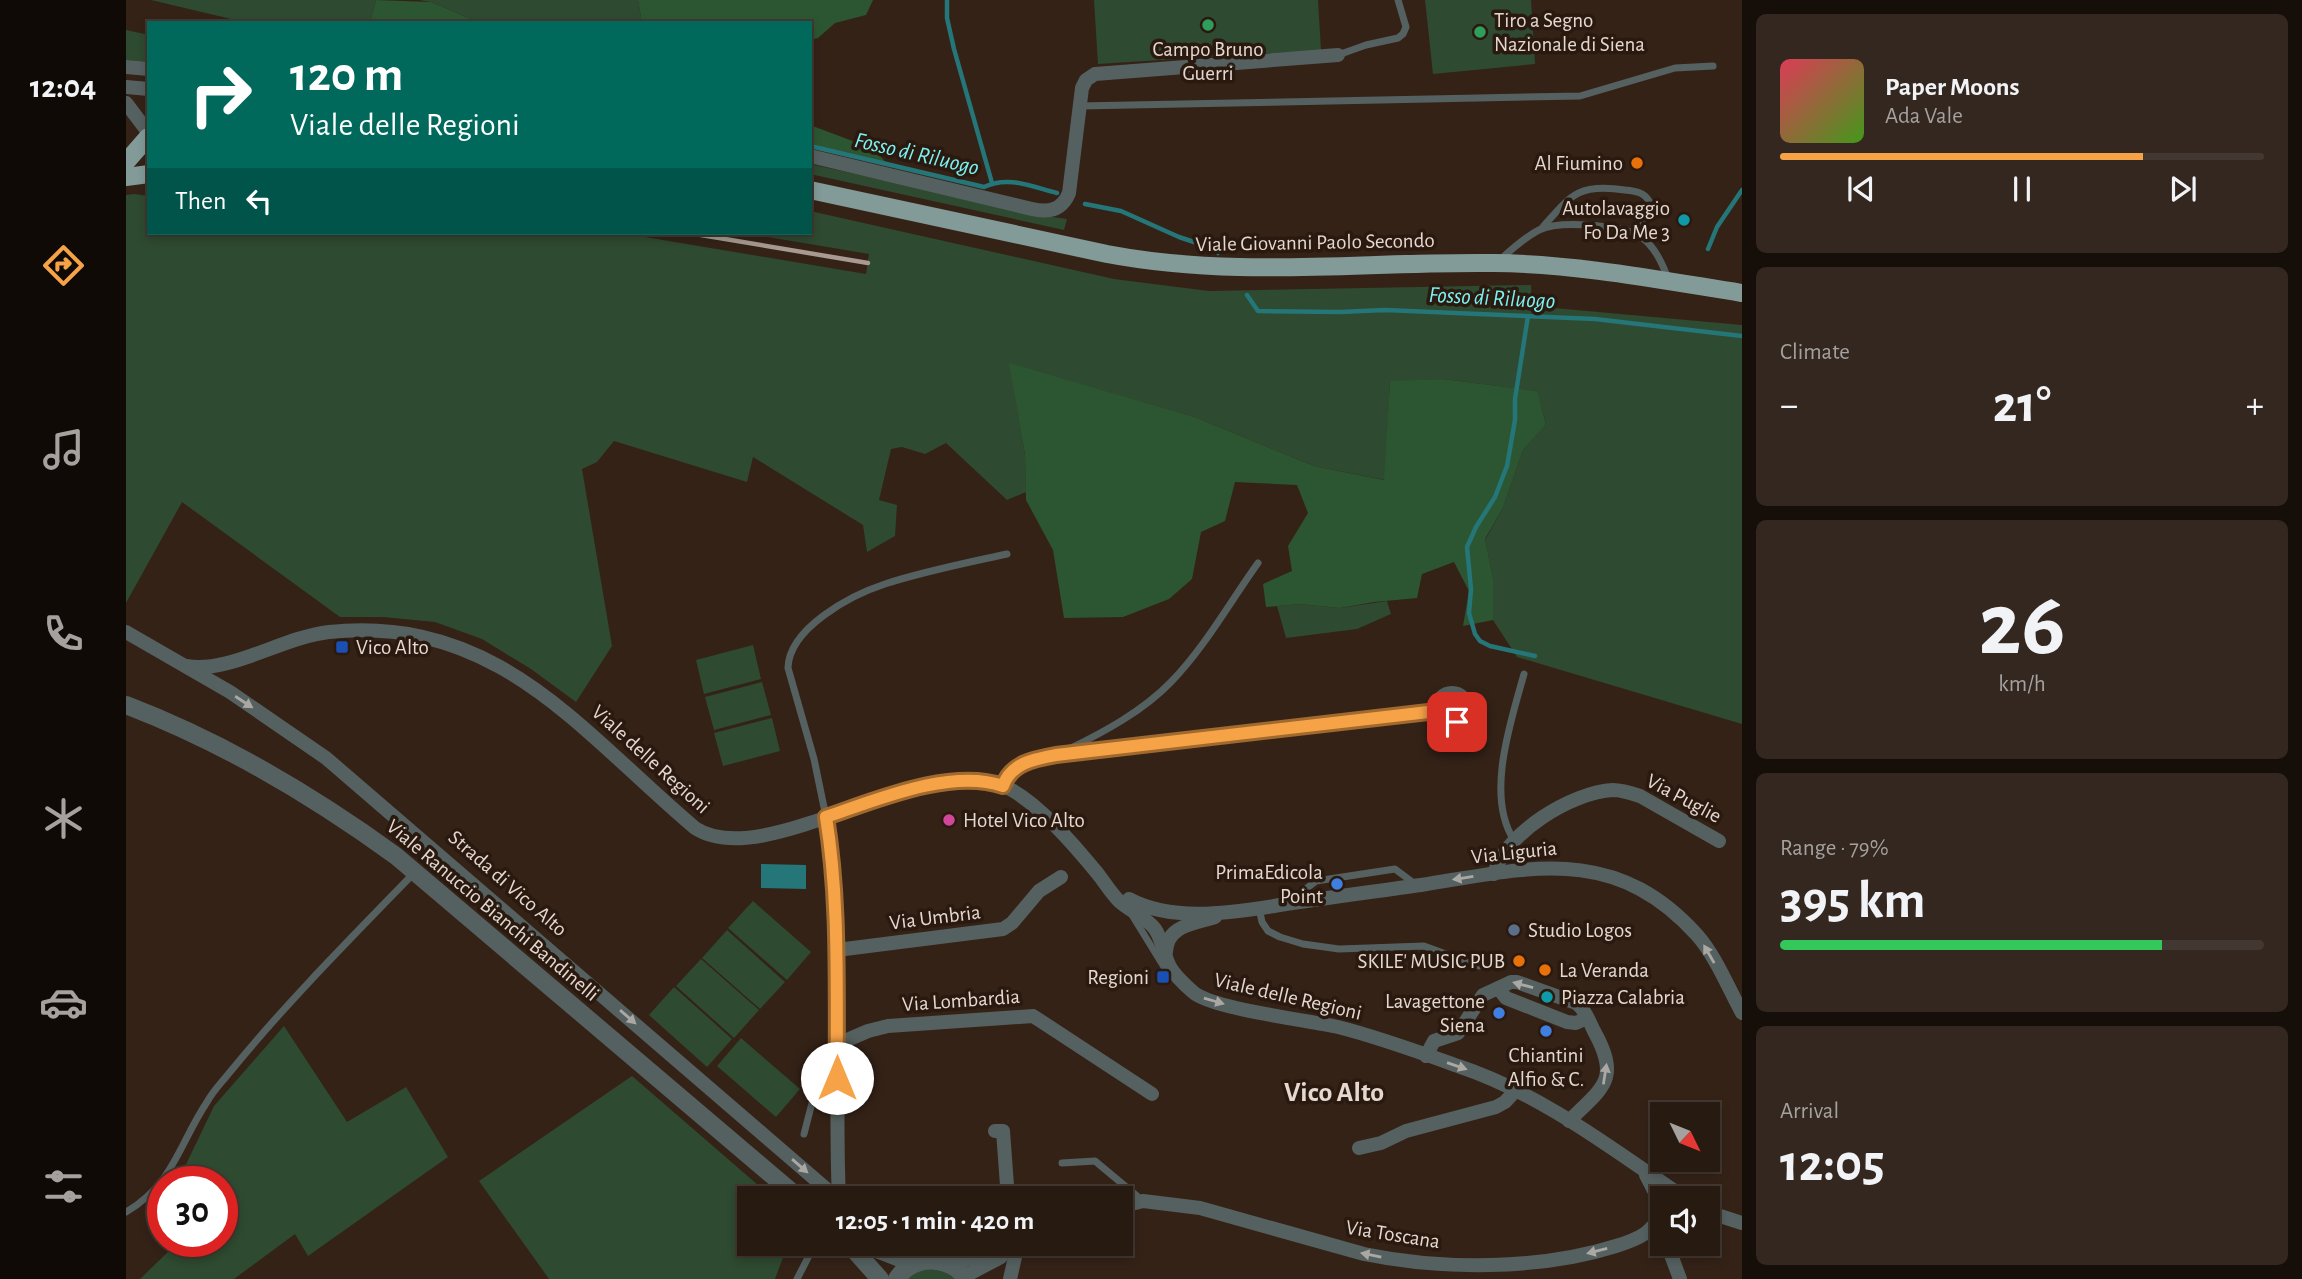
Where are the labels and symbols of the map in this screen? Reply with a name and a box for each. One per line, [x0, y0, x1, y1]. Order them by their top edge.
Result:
place label: Tiro a Segno Nazionale di Siena [1494, 10, 1645, 55]
marker: Campo Bruno Guerri [1200, 17, 1216, 33]
marker: Tiro a Segno Nazionale di Siena [1472, 24, 1488, 40]
place label: Campo Bruno Guerri [1152, 39, 1264, 84]
water label: Fosso di Riluogo [852, 129, 981, 180]
place label: Al Fiumino [1534, 153, 1623, 174]
marker: Al Fiumino [1629, 155, 1645, 171]
place label: Autolavaggio Fo Da Me 3 [1562, 198, 1670, 243]
marker: Autolavaggio Fo Da Me 3 [1676, 212, 1692, 228]
street label: Viale Giovanni Paolo Secondo [1195, 230, 1435, 255]
water label: Fosso di Riluogo [1428, 284, 1556, 313]
place label: Vico Alto [356, 637, 429, 658]
marker: Vico Alto [334, 639, 350, 655]
pin [1427, 692, 1487, 752]
one-way arrow [235, 695, 254, 708]
street label: Viale delle Regioni [588, 701, 714, 818]
street label: Via Puglie [1643, 770, 1725, 827]
place label: Hotel Vico Alto [963, 810, 1085, 831]
marker: Hotel Vico Alto [941, 812, 957, 828]
street label: Viale Ranuccio Bianchi Bandinelli [383, 816, 603, 1005]
street label: Strada di Vico Alto [444, 827, 571, 940]
street label: Via Liguria [1470, 838, 1558, 867]
place label: PrimaEdicola Point [1215, 862, 1323, 907]
one-way arrow [1452, 873, 1474, 884]
marker: PrimaEdicola Point [1329, 876, 1345, 892]
street label: Via Umbria [888, 901, 982, 934]
place label: Studio Logos [1528, 920, 1632, 941]
marker: Studio Logos [1506, 922, 1522, 938]
one-way arrow [1703, 944, 1715, 963]
place label: SKILE' MUSIC PUB [1358, 951, 1505, 972]
marker: SKILE' MUSIC PUB [1511, 953, 1527, 969]
place label: La Veranda [1559, 960, 1649, 981]
marker: La Veranda [1537, 962, 1553, 978]
place label: Regioni [1087, 967, 1149, 988]
marker: Regioni [1155, 969, 1171, 985]
street label: Viale delle Regioni [1212, 969, 1364, 1024]
one-way arrow [1511, 979, 1533, 990]
street label: Via Lombardia [901, 986, 1021, 1015]
place label: Piazza Calabria [1561, 987, 1685, 1008]
marker: Piazza Calabria [1539, 989, 1555, 1005]
place label: Lavagettone Siena [1385, 991, 1485, 1036]
one-way arrow [1203, 996, 1225, 1007]
marker: Lavagettone Siena [1491, 1005, 1507, 1021]
one-way arrow [619, 1009, 636, 1024]
marker: Chiantini Alfio & C. [1538, 1023, 1554, 1039]
position arrow [800, 1041, 874, 1115]
place label: Chiantini Alfio & C. [1508, 1045, 1584, 1090]
one-way arrow [1446, 1061, 1467, 1071]
one-way arrow [1600, 1063, 1611, 1085]
district label: Vico Alto [1284, 1079, 1384, 1107]
north arrow [1650, 1102, 1720, 1172]
one-way arrow [791, 1158, 808, 1173]
speed limit sign: 30 [147, 1166, 238, 1257]
street label: Via Toscana [1344, 1217, 1442, 1252]
one-way arrow [1586, 1246, 1608, 1257]
one-way arrow [1360, 1250, 1382, 1261]

